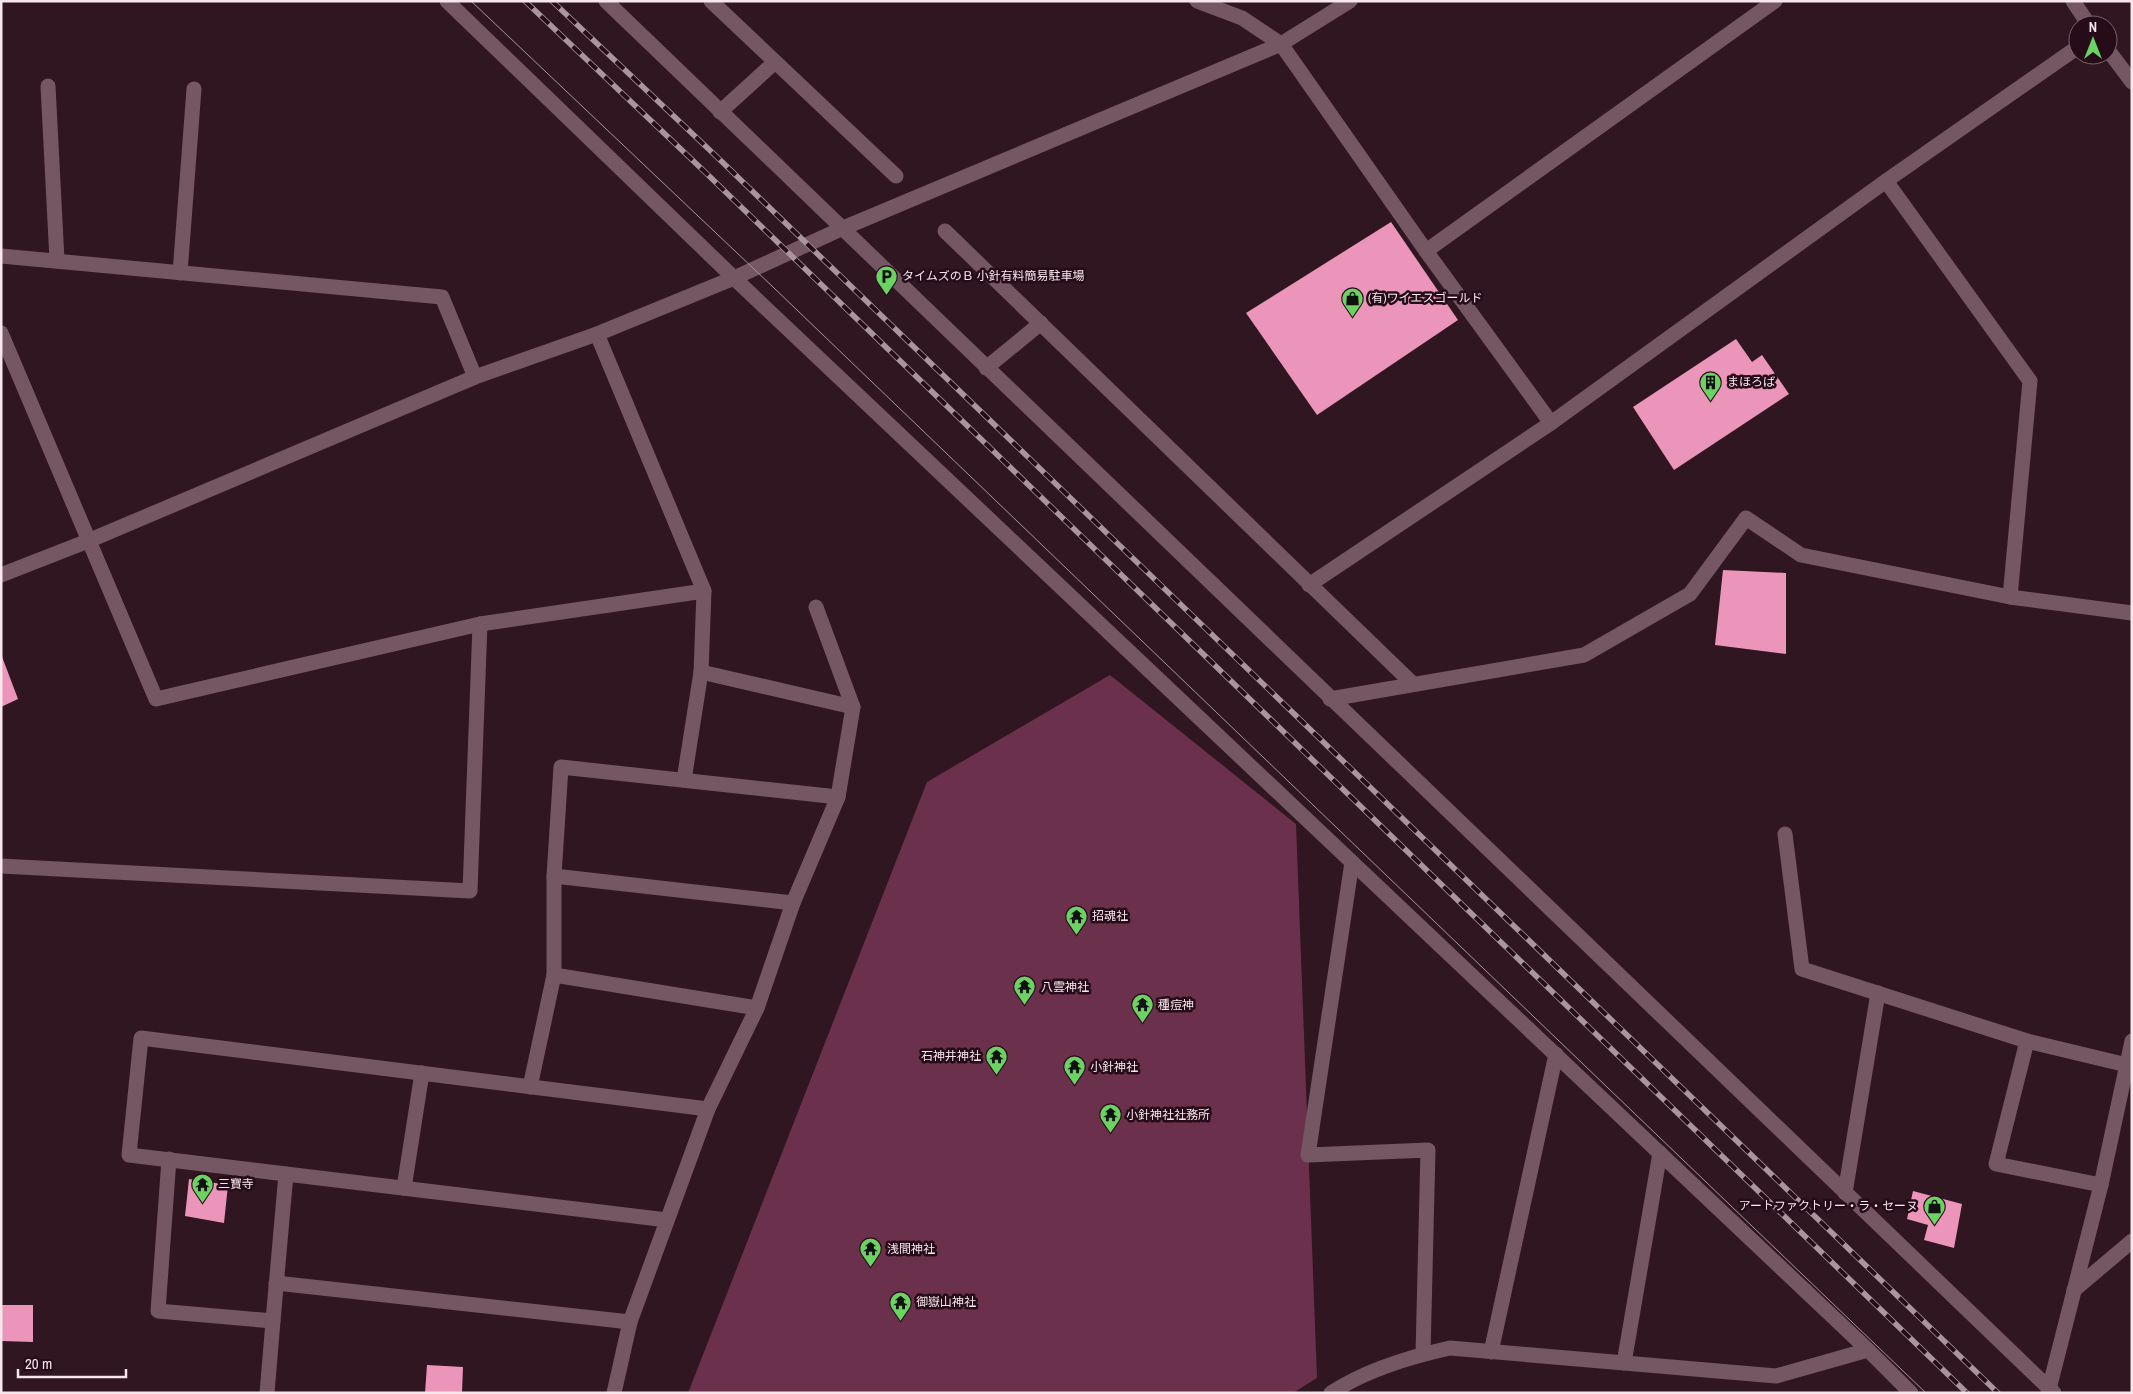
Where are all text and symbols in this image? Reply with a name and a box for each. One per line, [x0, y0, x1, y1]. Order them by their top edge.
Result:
north arrow [2068, 15, 2118, 65]
text: N [2089, 18, 2097, 36]
parking icon: タイムズのＢ 小針有料簡易駐車場 [874, 264, 898, 295]
place label: タイムズのＢ 小針有料簡易駐車場 [902, 268, 1085, 284]
shop icon: (有)ワイエスゴールド [1340, 286, 1364, 317]
place label: (有)ワイエスゴールド [1368, 290, 1482, 306]
building icon: まほろば [1699, 370, 1723, 401]
place label: まほろば [1727, 374, 1775, 390]
temple icon: 招魂社 [1064, 904, 1088, 935]
place label: 招魂社 [1092, 908, 1128, 924]
temple icon: 八雲神社 [1013, 975, 1037, 1006]
place label: 八雲神社 [1041, 979, 1089, 995]
temple icon: 種痘神 [1130, 993, 1154, 1024]
place label: 種痘神 [1158, 997, 1194, 1013]
temple icon: 石神井神社 [985, 1044, 1009, 1075]
place label: 石神井神社 [921, 1048, 981, 1064]
temple icon: 小針神社 [1062, 1055, 1086, 1086]
place label: 小針神社 [1090, 1059, 1138, 1075]
temple icon: 小針神社社務所 [1098, 1103, 1122, 1134]
place label: 小針神社社務所 [1126, 1107, 1210, 1123]
temple icon: 三寶寺 [190, 1172, 214, 1203]
place label: 三寶寺 [218, 1176, 254, 1192]
shop icon: アートファクトリー・ラ・セーヌ [1922, 1194, 1946, 1225]
place label: アートファクトリー・ラ・セーヌ [1739, 1198, 1918, 1214]
temple icon: 浅間神社 [859, 1237, 883, 1268]
place label: 浅間神社 [887, 1241, 935, 1257]
temple icon: 御嶽山神社 [888, 1290, 912, 1321]
place label: 御嶽山神社 [916, 1294, 976, 1310]
scale bar [18, 1346, 125, 1378]
text: 20 m [25, 1353, 52, 1374]

